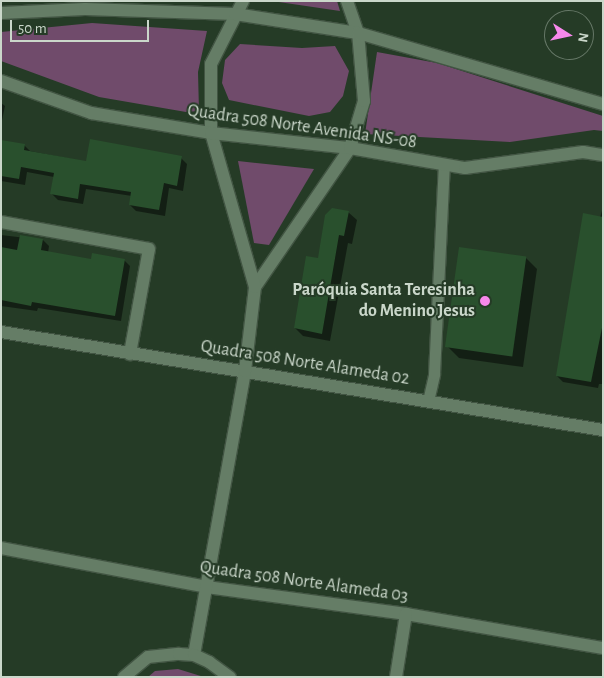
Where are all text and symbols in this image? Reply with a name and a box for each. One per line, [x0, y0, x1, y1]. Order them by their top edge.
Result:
scale bar [12, 10, 151, 42]
north arrow [544, 10, 594, 60]
text: 50 m [18, 21, 47, 36]
text: N [575, 31, 591, 43]
street label: Quadra 508 Norte Avenida NS-08 [186, 100, 418, 154]
place label: Paróquia Santa Teresinha do Menino Jesus [292, 280, 475, 322]
marker: Paróquia Santa Teresinha do Menino Jesus [479, 295, 491, 307]
street label: Quadra 508 Norte Alameda 02 [199, 336, 411, 390]
street label: Quadra 508 Norte Alameda 03 [198, 557, 410, 607]

